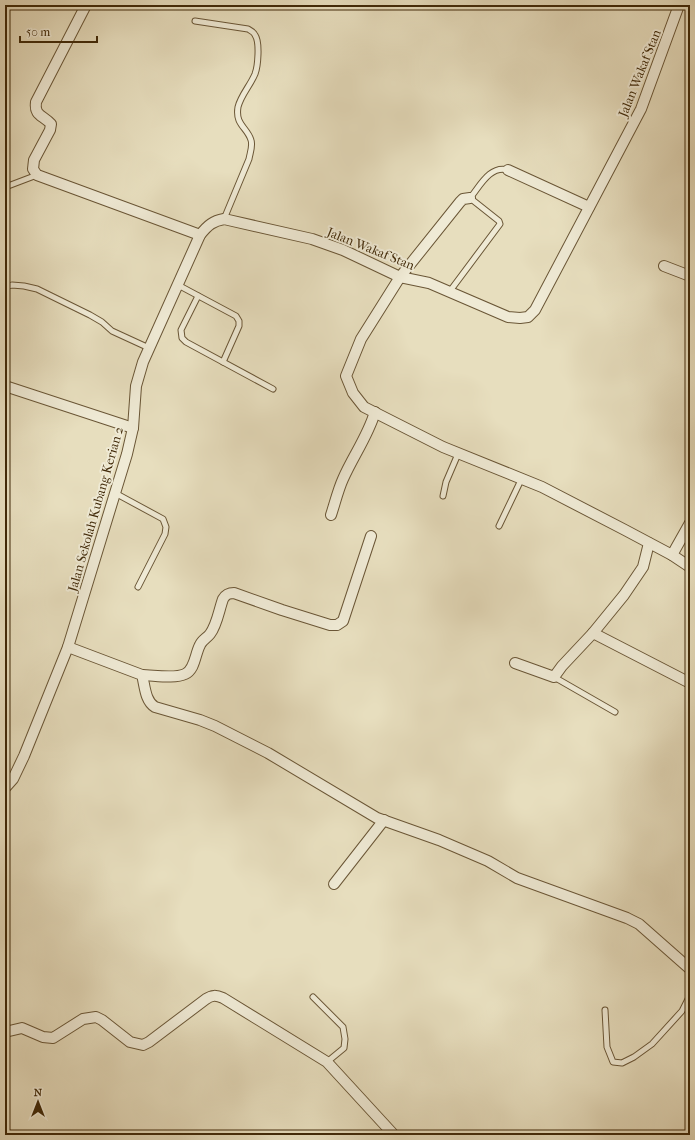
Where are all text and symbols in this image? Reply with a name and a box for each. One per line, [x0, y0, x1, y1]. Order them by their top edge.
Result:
scale bar [20, 18, 97, 44]
text: 50 m [26, 25, 50, 39]
street label: Jalan Wakaf Stan [615, 27, 664, 120]
street label: Jalan Wakaf Stan [324, 224, 417, 273]
street label: Jalan Sekolah Kubang Kerian 2 [64, 425, 126, 594]
north arrow [18, 1082, 58, 1122]
text: N [34, 1086, 43, 1099]

